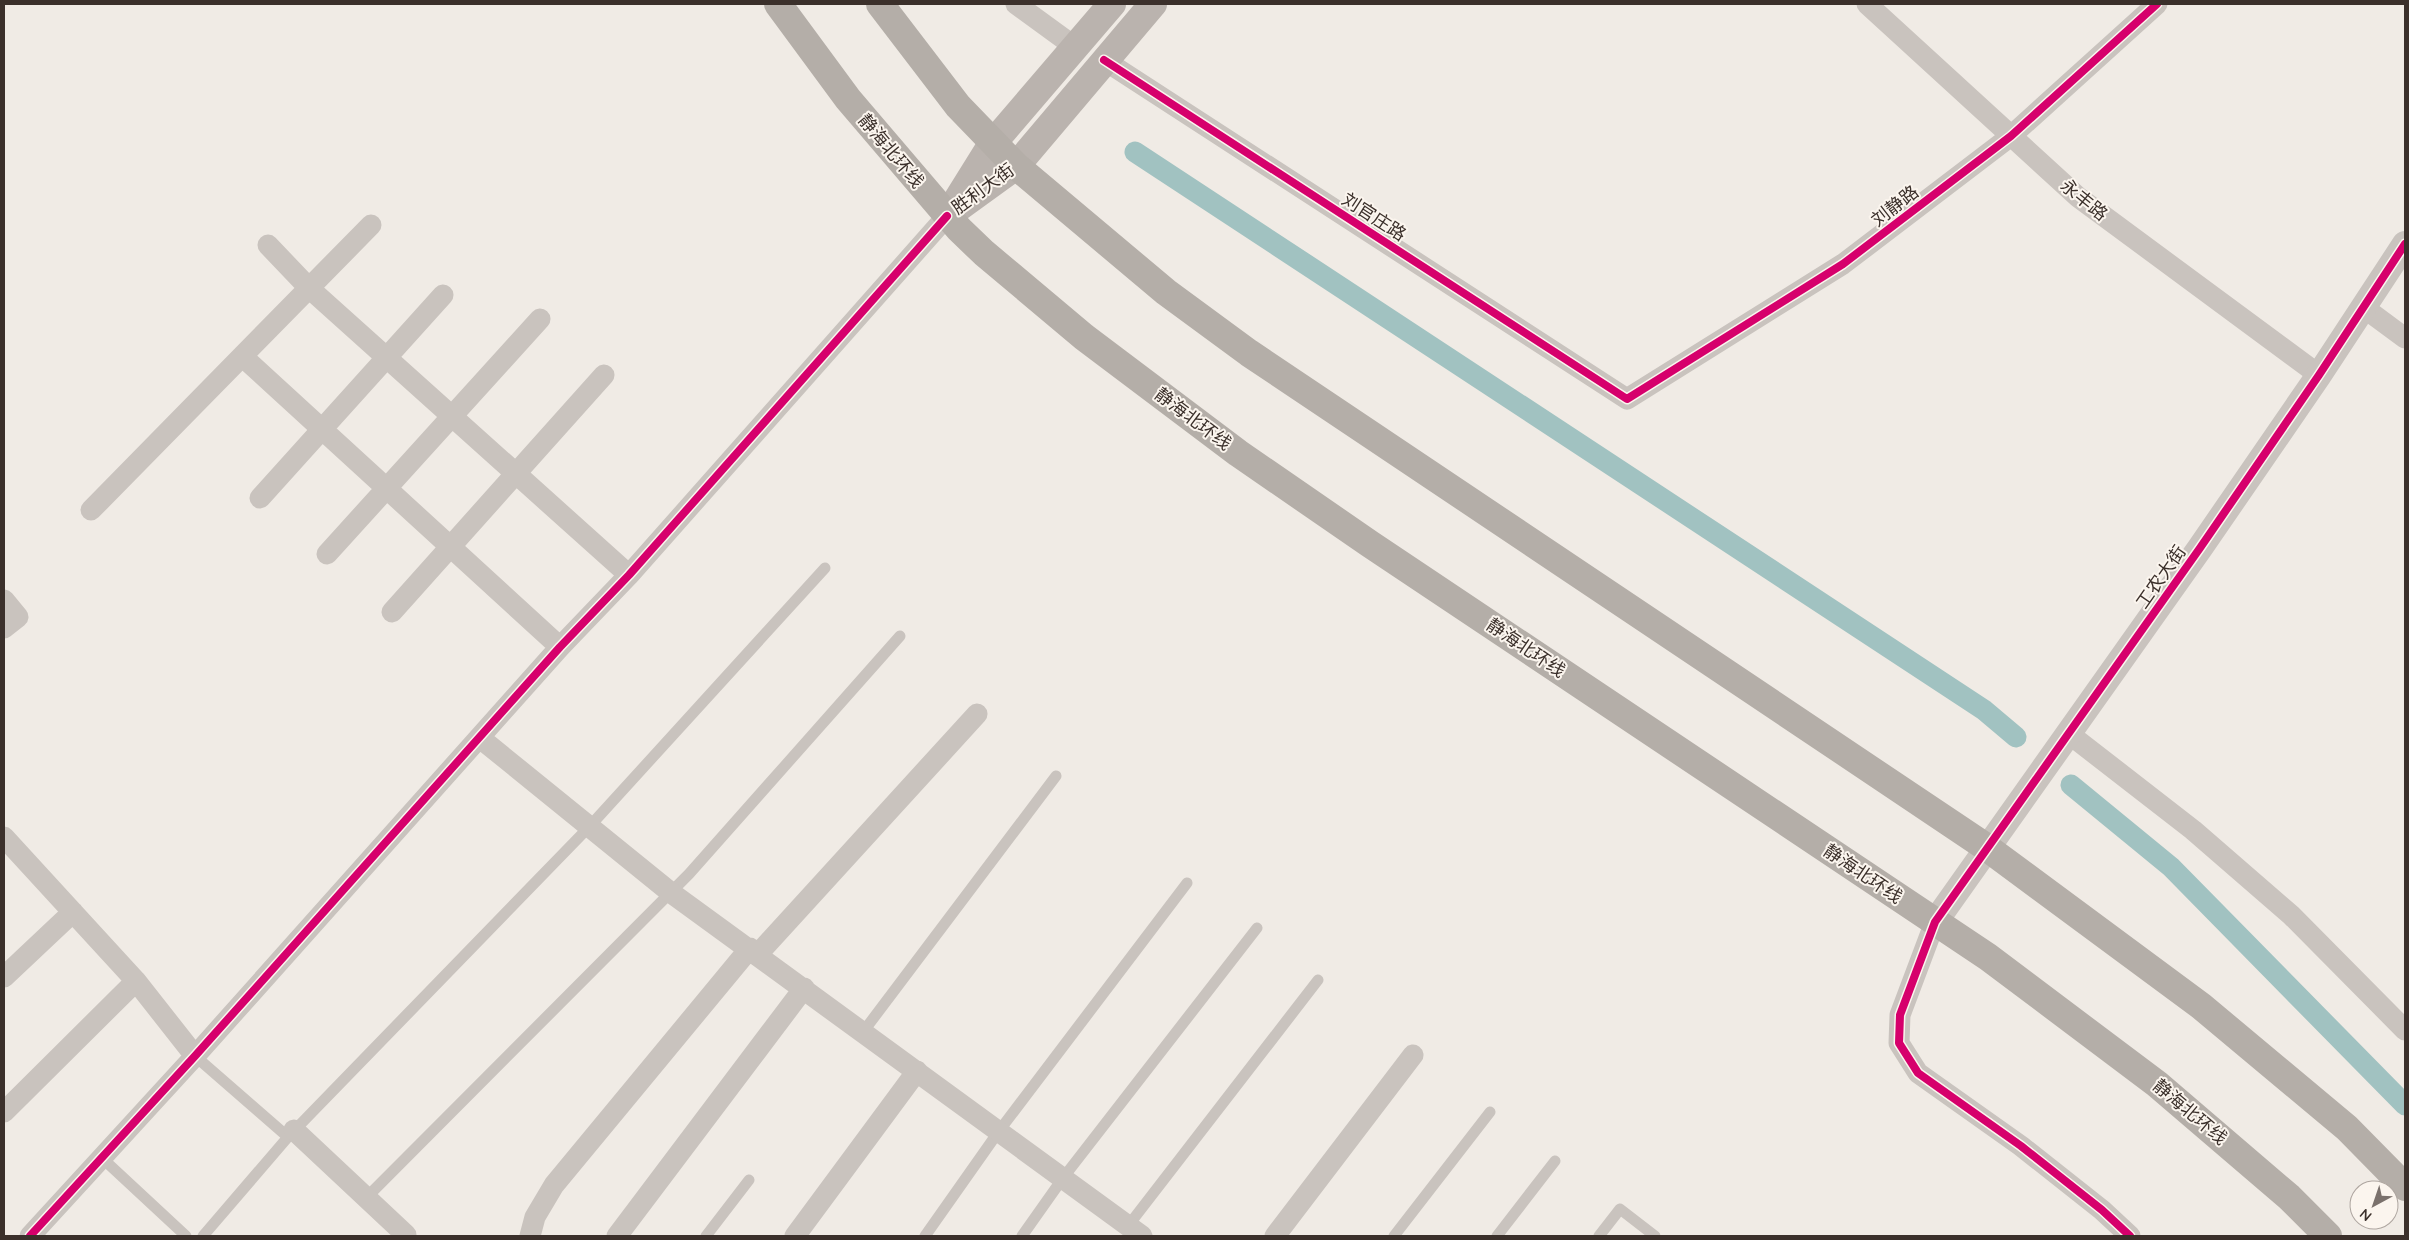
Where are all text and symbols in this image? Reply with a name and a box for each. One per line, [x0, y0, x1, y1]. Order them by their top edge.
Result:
street label: 静海北环线 [854, 109, 929, 193]
street label: 胜利大街 [947, 158, 1019, 219]
street label: 永丰路 [2056, 174, 2113, 226]
street label: 刘静路 [1866, 180, 1923, 231]
street label: 刘官庄路 [1338, 187, 1411, 246]
street label: 静海北环线 [1150, 382, 1236, 455]
street label: 工农大街 [2131, 541, 2191, 613]
street label: 静海北环线 [1483, 613, 1570, 682]
street label: 静海北环线 [1820, 839, 1907, 908]
street label: 静海北环线 [2148, 1074, 2232, 1149]
north arrow [2349, 1180, 2399, 1230]
text: N [2356, 1205, 2375, 1225]

